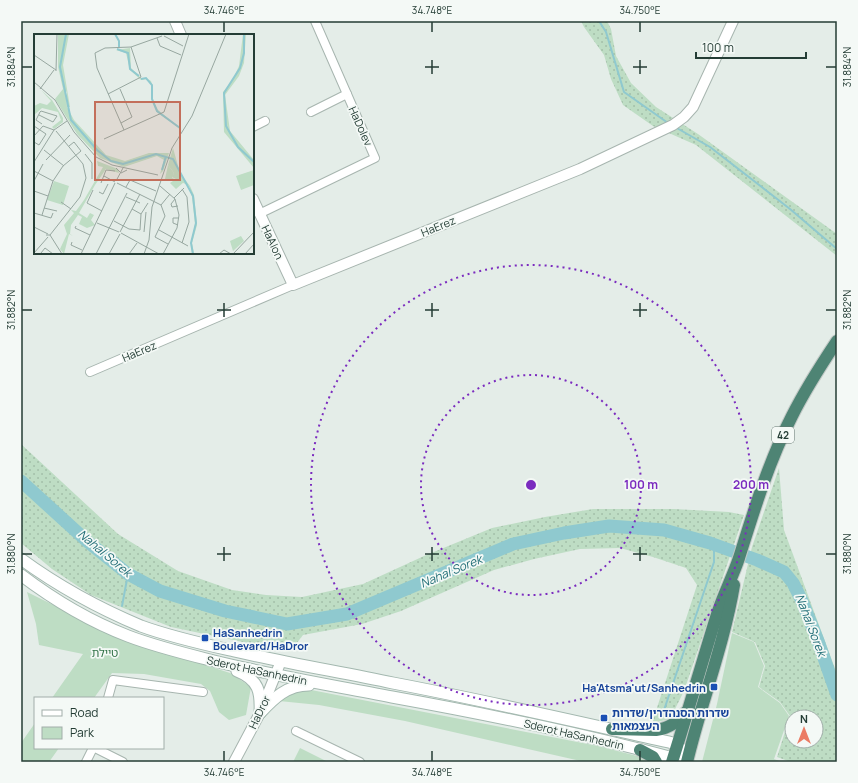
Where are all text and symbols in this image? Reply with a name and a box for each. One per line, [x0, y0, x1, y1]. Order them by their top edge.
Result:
text: 34.746°E [204, 3, 245, 17]
text: 34.748°E [412, 3, 452, 17]
text: 34.750°E [620, 3, 661, 17]
inset map [34, 34, 254, 254]
scale bar [696, 34, 806, 60]
text: 100 m [702, 39, 734, 56]
text: 31.884°N [4, 47, 18, 87]
text: 31.884°N [840, 47, 854, 87]
street label: HaDolev [346, 104, 377, 149]
street label: HaErez [418, 212, 458, 240]
street label: HaAlon [259, 222, 287, 262]
text: 31.882°N [4, 290, 18, 330]
text: 31.882°N [840, 290, 854, 330]
street label: HaErez [119, 337, 159, 365]
road number: 42 [772, 427, 794, 443]
text: 100 m [624, 476, 658, 493]
text: 200 m [733, 476, 769, 493]
centre of rings [524, 478, 538, 492]
water label: Nahal Sorek [74, 525, 137, 582]
text: 31.880°N [4, 534, 18, 574]
text: 31.880°N [840, 534, 854, 574]
water label: Nahal Sorek [418, 550, 486, 592]
water label: Nahal Sorek [791, 591, 831, 661]
place label: HaSanhedrin Boulevard/HaDror [213, 625, 309, 653]
marker: HaSanhedrin Boulevard/HaDror [200, 633, 210, 643]
park label: טיילת [92, 645, 118, 660]
street label: Sderot HaSanhedrin [205, 652, 309, 688]
place label: Ha'Atsma'ut/Sanhedrin [582, 680, 706, 695]
marker: Ha'Atsma'ut/Sanhedrin [709, 682, 719, 692]
street label: HaDror [245, 693, 273, 731]
legend [34, 697, 164, 749]
text: Road [70, 704, 98, 721]
place label: שדרות הסנהדרין/שדרות העצמאות [612, 705, 730, 733]
north arrow [784, 709, 824, 749]
text: N [800, 711, 808, 726]
marker: שדרות הסנהדרין/שדרות העצמאות [599, 713, 609, 723]
street label: Sderot HaSanhedrin [522, 715, 626, 753]
text: Park [70, 724, 95, 741]
text: 34.746°E [204, 765, 245, 779]
text: 34.748°E [412, 765, 452, 779]
text: 34.750°E [620, 765, 661, 779]

